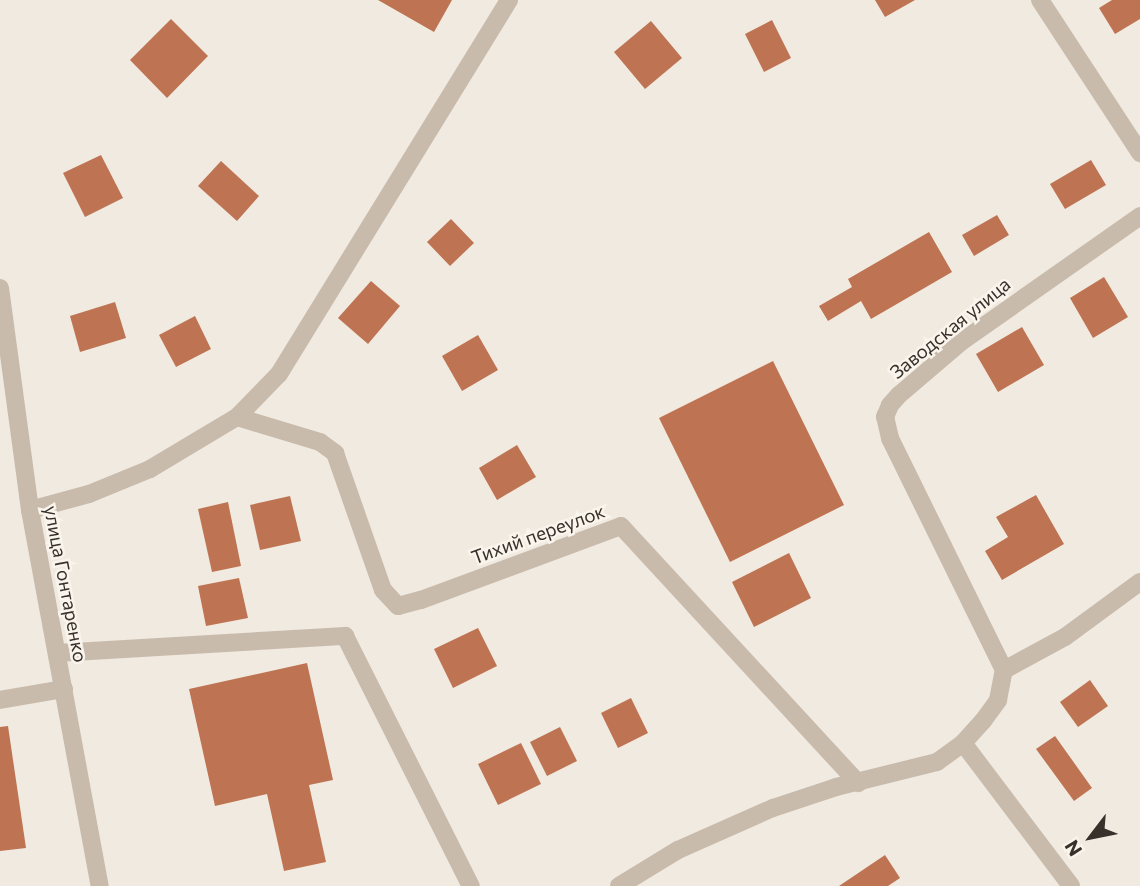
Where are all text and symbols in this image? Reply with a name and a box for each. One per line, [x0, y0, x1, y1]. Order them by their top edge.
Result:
street label: Заводская улица [885, 273, 1015, 383]
street label: Тихий переулок [468, 499, 608, 569]
street label: улица Гонтаренко [40, 504, 92, 664]
north arrow [1056, 802, 1126, 872]
text: N [1059, 836, 1086, 861]

